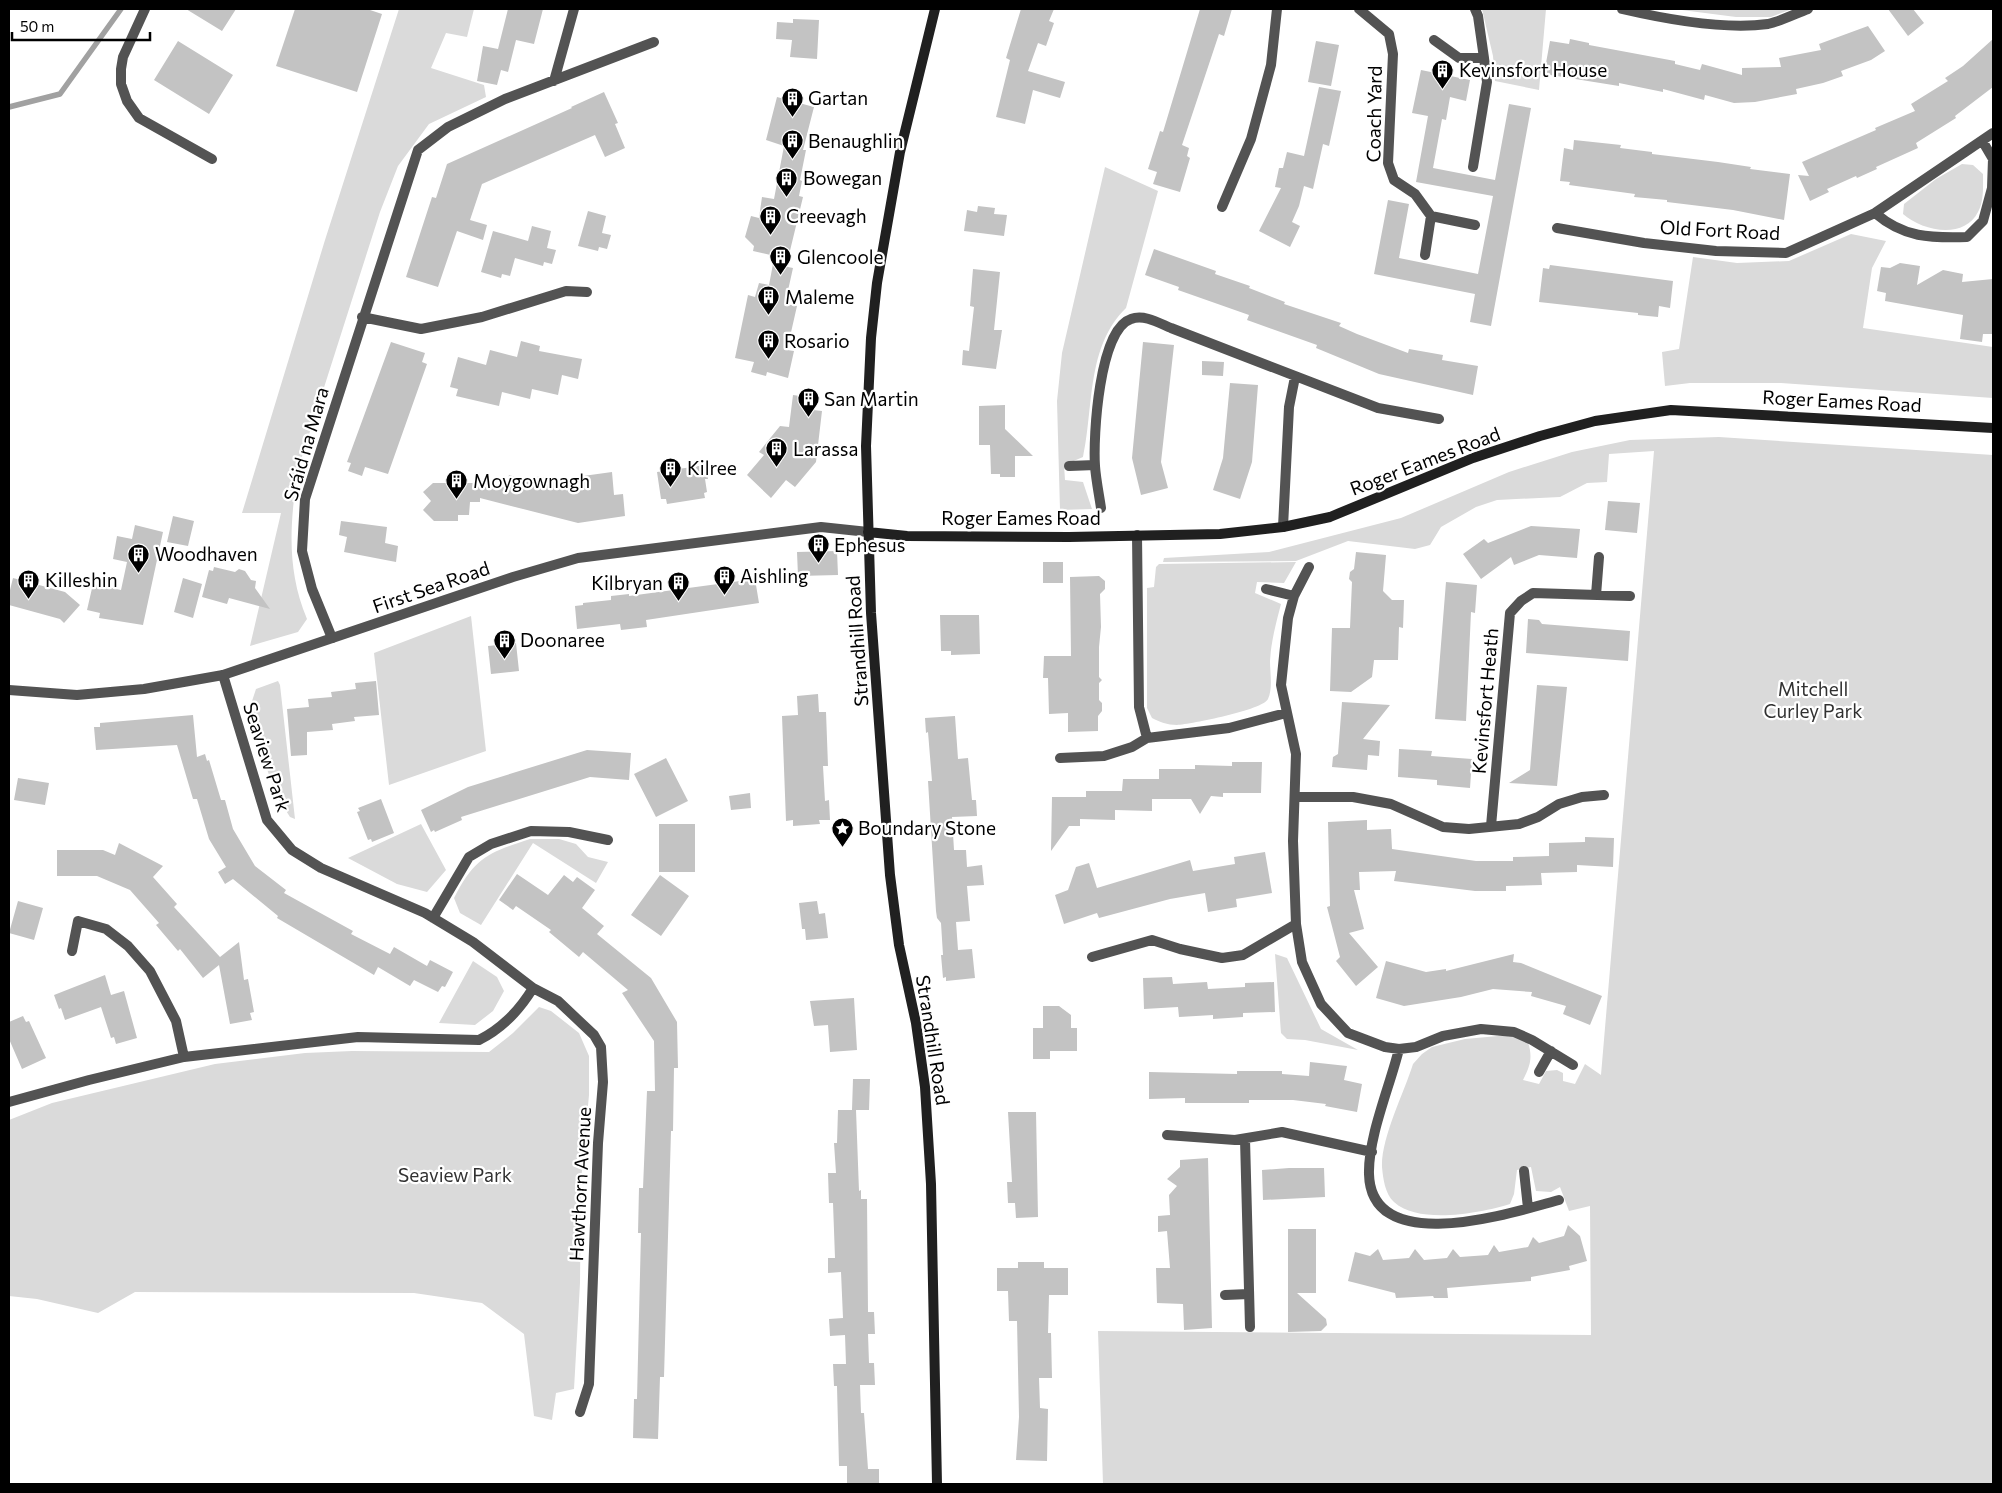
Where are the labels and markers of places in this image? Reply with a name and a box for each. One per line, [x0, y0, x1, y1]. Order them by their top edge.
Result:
building icon: Kevinsfort House [1431, 58, 1455, 89]
place label: Kevinsfort House [1459, 58, 1607, 81]
building icon: Gartan [780, 86, 804, 117]
place label: Gartan [808, 86, 868, 109]
building icon: Benaughlin [780, 129, 804, 160]
place label: Benaughlin [808, 129, 904, 152]
building icon: Bowegan [775, 166, 799, 197]
place label: Bowegan [803, 166, 882, 189]
building icon: Creevagh [758, 204, 782, 235]
place label: Creevagh [786, 204, 867, 227]
building icon: Glencoole [769, 245, 793, 276]
place label: Glencoole [797, 245, 884, 268]
building icon: Maleme [757, 285, 781, 316]
place label: Maleme [785, 285, 854, 308]
building icon: Rosario [756, 329, 780, 360]
place label: Rosario [784, 329, 850, 352]
building icon: San Martin [796, 387, 820, 418]
place label: San Martin [824, 387, 919, 410]
building icon: Larassa [765, 437, 789, 468]
place label: Larassa [793, 437, 858, 460]
building icon: Kilree [659, 456, 683, 487]
place label: Kilree [687, 456, 737, 479]
building icon: Moygownagh [445, 469, 469, 500]
place label: Moygownagh [473, 469, 590, 492]
building icon: Ephesus [806, 533, 830, 564]
place label: Ephesus [834, 533, 905, 556]
building icon: Woodhaven [127, 542, 151, 573]
place label: Woodhaven [155, 542, 258, 565]
building icon: Aishling [712, 564, 736, 595]
place label: Aishling [740, 564, 808, 587]
building icon: Killeshin [17, 568, 41, 599]
place label: Killeshin [45, 568, 118, 591]
place label: Kilbryan [591, 571, 663, 594]
building icon: Kilbryan [667, 571, 691, 602]
building icon: Doonaree [492, 628, 516, 659]
place label: Doonaree [520, 628, 605, 651]
place icon: Boundary Stone [830, 816, 854, 847]
place label: Boundary Stone [858, 816, 996, 839]

